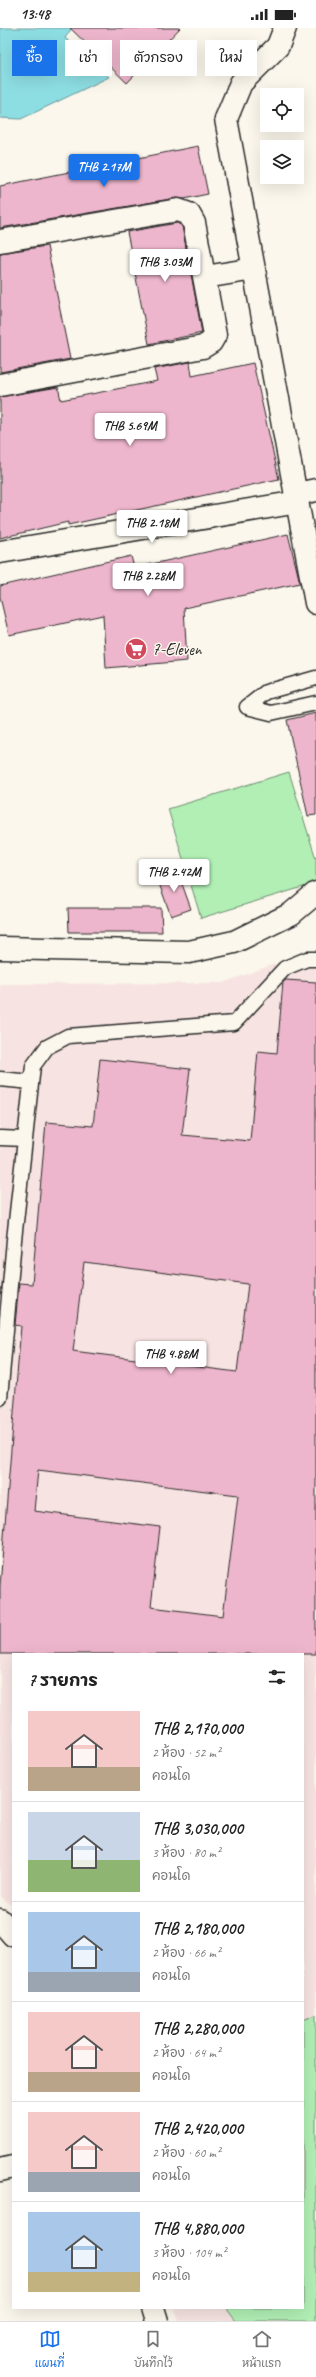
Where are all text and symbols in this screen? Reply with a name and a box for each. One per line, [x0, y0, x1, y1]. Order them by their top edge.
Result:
text: 13:48 [20, 5, 50, 24]
chip: ซื้อ [12, 40, 57, 76]
chip: เช่า [65, 40, 112, 76]
chip: ตัวกรอง [120, 40, 197, 76]
chip: ใหม่ [205, 40, 257, 76]
map controls [260, 88, 304, 184]
button: locate [260, 88, 304, 132]
button: layers [260, 140, 304, 184]
pin: THB 2.17M [58, 154, 150, 188]
text: THB 2.17M [78, 159, 130, 175]
pin: THB 3.03M [119, 249, 211, 283]
text: THB 3.03M [139, 254, 191, 270]
pin: THB 5.69M [84, 413, 176, 447]
text: THB 5.69M [104, 418, 156, 434]
pin: THB 2.18M [106, 510, 198, 544]
text: THB 2.18M [126, 515, 178, 531]
pin: THB 2.28M [102, 563, 194, 597]
text: THB 2.28M [122, 568, 174, 584]
supermarket icon: 7-Eleven [123, 636, 149, 662]
place label: 7-Eleven [152, 639, 203, 660]
pin: THB 2.42M [128, 859, 220, 893]
text: THB 2.42M [148, 864, 200, 880]
pin: THB 4.88M [125, 1341, 217, 1375]
text: THB 4.88M [145, 1346, 197, 1362]
icon: filters [266, 1666, 288, 1688]
text: 7 รายการ [28, 1670, 98, 1691]
text: THB 2,170,000 [152, 1718, 243, 1739]
icon: home [60, 1727, 108, 1775]
text: 2 ห้อง · 52 m² [152, 1745, 220, 1761]
text: คอนโด [152, 1768, 190, 1784]
text: THB 3,030,000 [152, 1818, 243, 1839]
icon: home [60, 1828, 108, 1876]
text: 3 ห้อง · 80 m² [152, 1845, 220, 1861]
text: คอนโด [152, 1868, 190, 1884]
text: THB 2,180,000 [152, 1918, 243, 1939]
icon: home [60, 1928, 108, 1976]
text: 2 ห้อง · 66 m² [152, 1945, 220, 1961]
text: คอนโด [152, 1968, 190, 1984]
text: THB 2,280,000 [152, 2018, 243, 2039]
icon: home [60, 2028, 108, 2076]
text: 2 ห้อง · 64 m² [152, 2045, 220, 2061]
text: คอนโด [152, 2068, 190, 2084]
text: THB 2,420,000 [152, 2118, 243, 2139]
icon: home [60, 2128, 108, 2176]
text: 2 ห้อง · 60 m² [152, 2145, 220, 2161]
text: คอนโด [152, 2168, 190, 2184]
text: THB 4,880,000 [152, 2218, 243, 2239]
icon: home [60, 2228, 108, 2276]
text: 3 ห้อง · 104 m² [152, 2245, 226, 2261]
text: คอนโด [152, 2268, 190, 2284]
tab: แผนที่ [35, 2328, 64, 2371]
tab: บันทึกไว้ [134, 2328, 173, 2371]
tab: หน้าแรก [242, 2328, 281, 2371]

